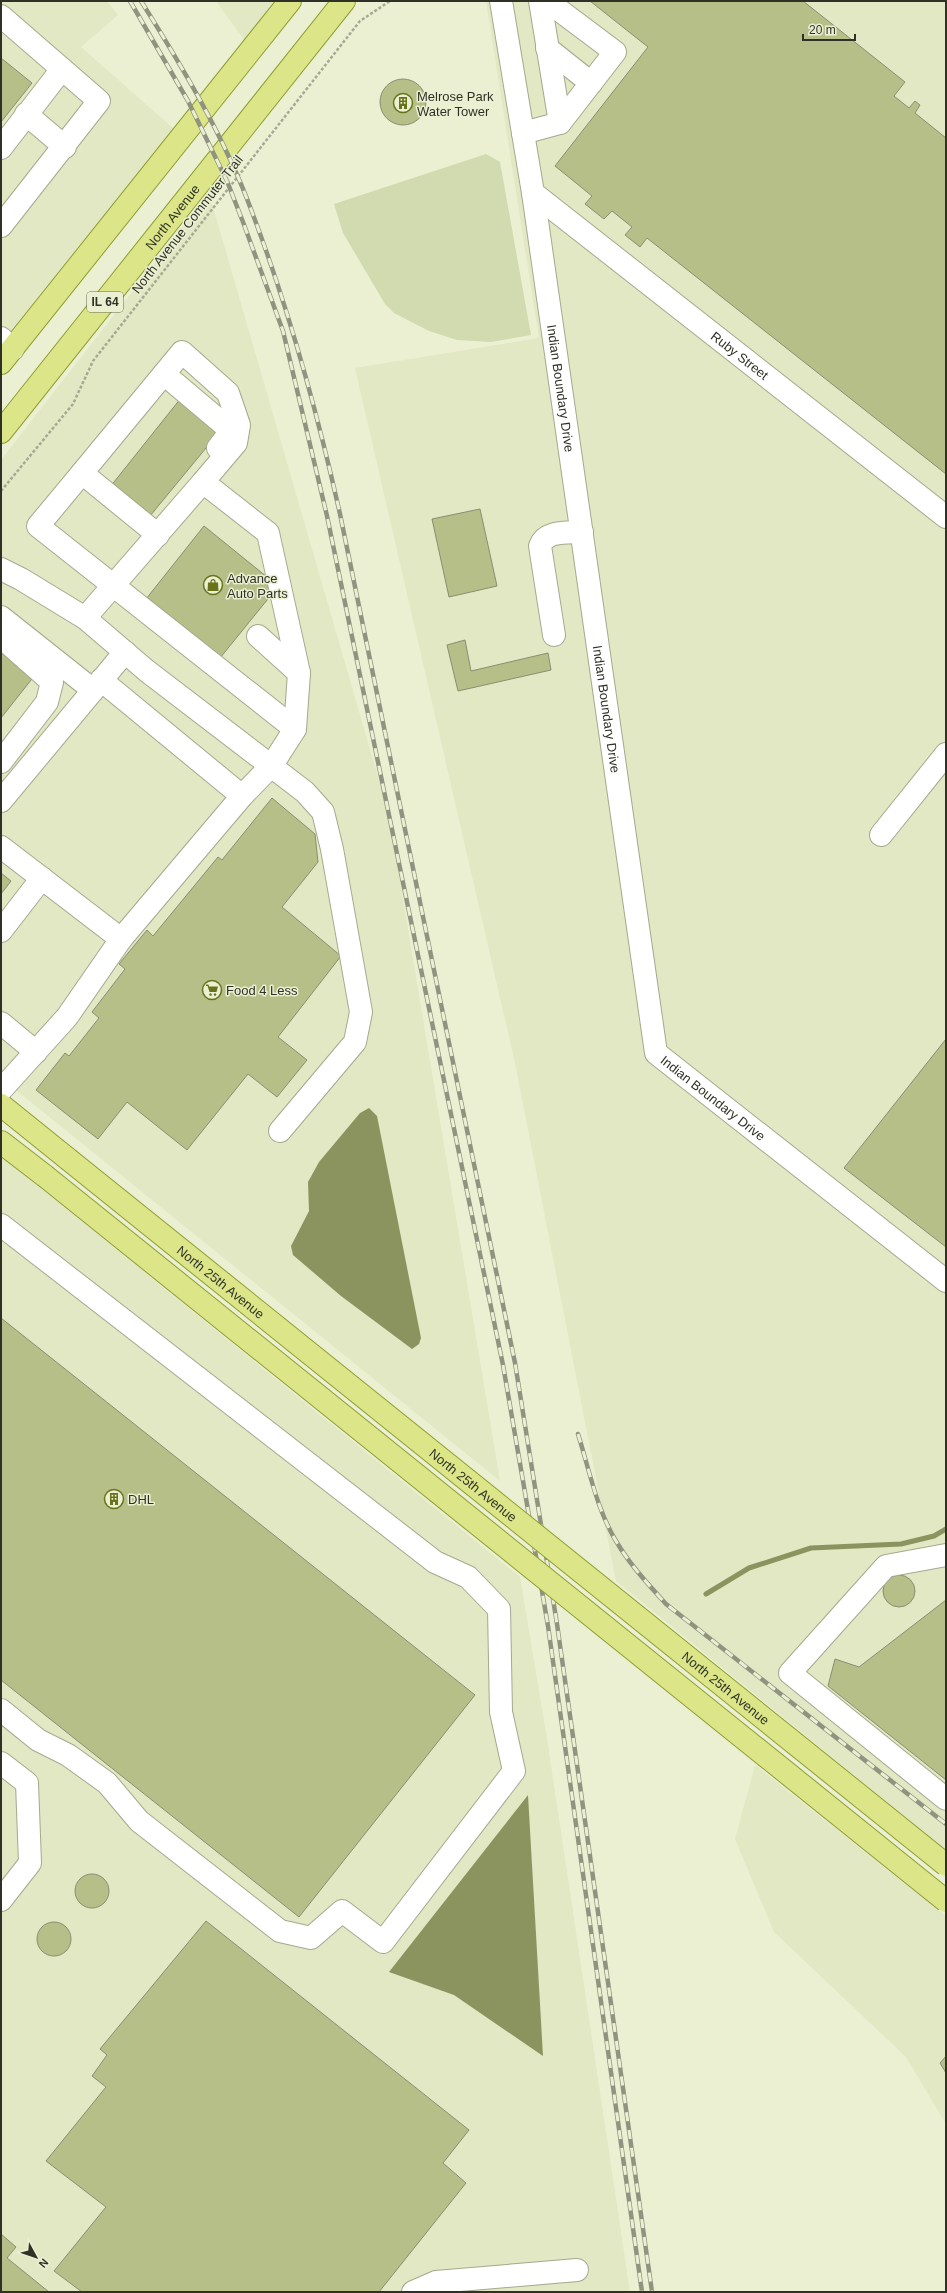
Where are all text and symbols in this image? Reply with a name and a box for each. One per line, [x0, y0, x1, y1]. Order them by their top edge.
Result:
scale bar [803, 16, 855, 42]
text: 20 m [809, 23, 836, 37]
place label: Melrose Park Water Tower [417, 89, 494, 119]
building icon: Melrose Park Water Tower [392, 92, 414, 114]
street label: North Avenue Commuter Trail [129, 152, 246, 296]
street label: North Avenue [142, 182, 203, 253]
road number: IL 64 [87, 292, 123, 312]
street label: Indian Boundary Drive [544, 324, 577, 453]
street label: Ruby Street [708, 329, 772, 383]
place label: Advance Auto Parts [227, 571, 288, 601]
shop icon: Advance Auto Parts [202, 574, 224, 596]
street label: Indian Boundary Drive [590, 644, 623, 774]
supermarket icon: Food 4 Less [201, 979, 223, 1001]
place label: Food 4 Less [226, 983, 298, 998]
street label: Indian Boundary Drive [658, 1053, 768, 1144]
street label: North 25th Avenue [174, 1243, 267, 1322]
street label: North 25th Avenue [426, 1446, 520, 1525]
building icon: DHL [103, 1488, 125, 1510]
place label: DHL [128, 1492, 154, 1507]
street label: North 25th Avenue [679, 1649, 772, 1728]
north arrow [16, 2237, 56, 2277]
text: N [36, 2257, 51, 2270]

